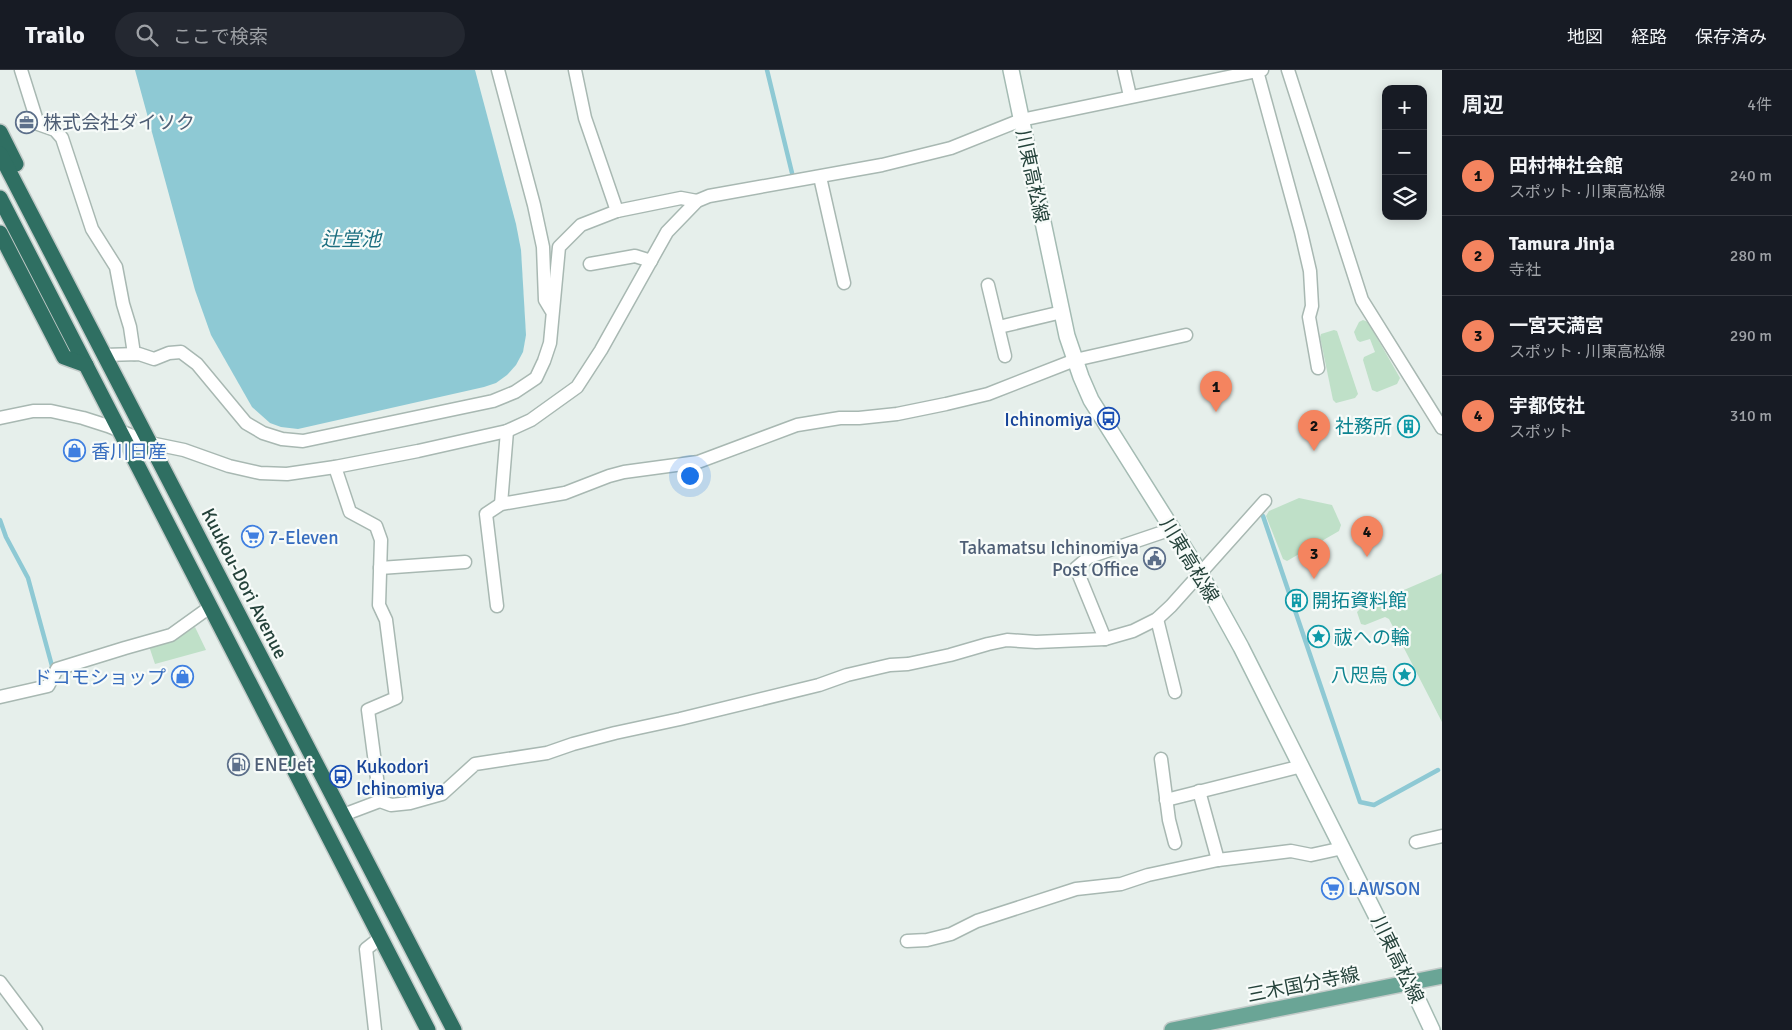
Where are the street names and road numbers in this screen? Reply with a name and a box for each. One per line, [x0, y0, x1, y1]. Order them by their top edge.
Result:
street label: 川東高松線 [1010, 127, 1054, 225]
street label: Kuukou-Dori Avenue [196, 504, 293, 663]
street label: 川東高松線 [1154, 514, 1224, 607]
street label: 川東高松線 [1365, 911, 1429, 1007]
street label: 三木国分寺線 [1245, 962, 1361, 1008]

